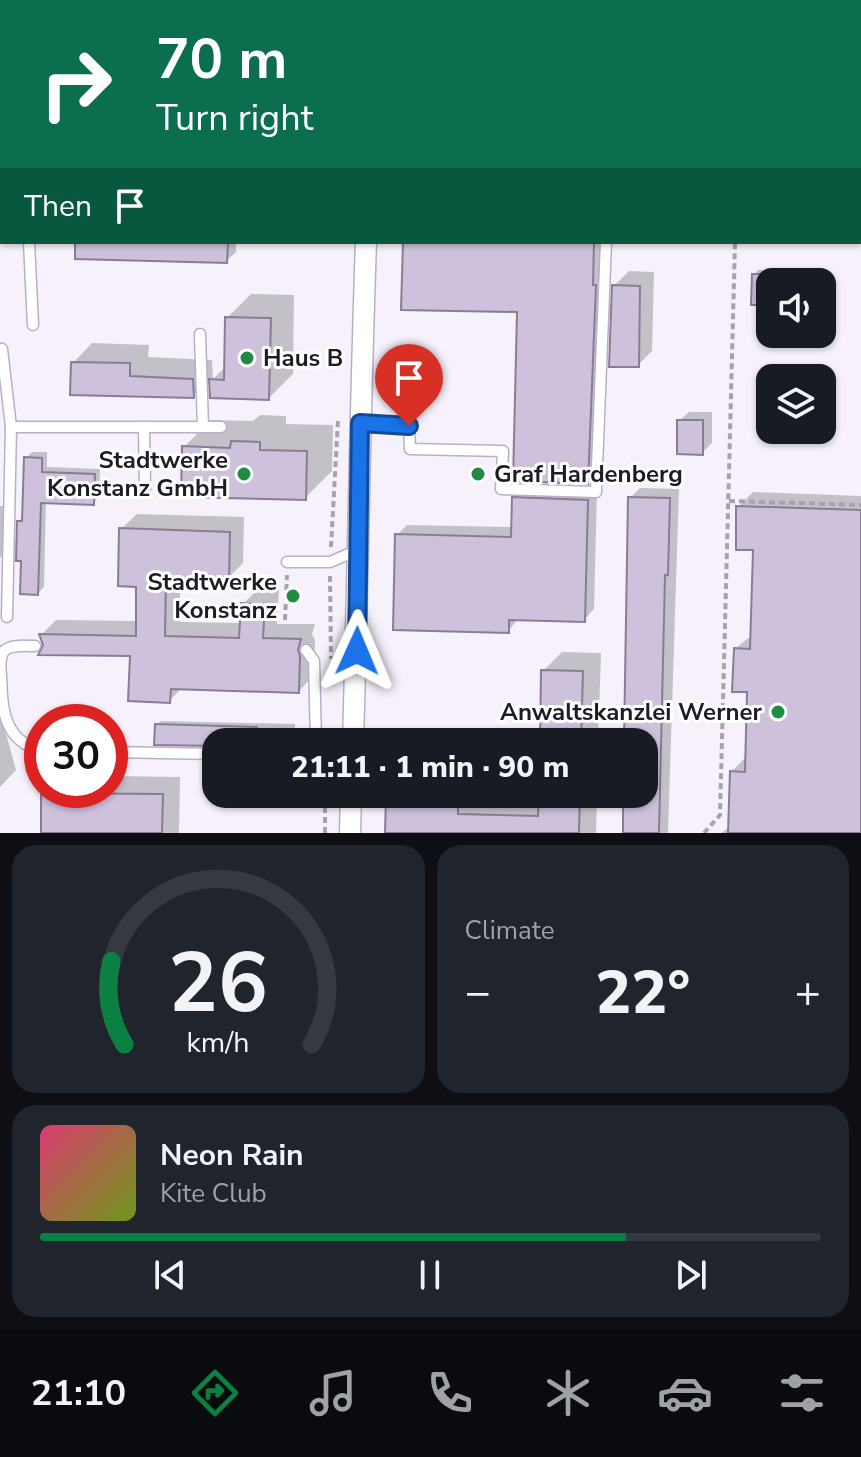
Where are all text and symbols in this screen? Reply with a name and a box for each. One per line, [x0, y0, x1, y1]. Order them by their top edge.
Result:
text: 70 m [156, 21, 287, 98]
icon: right [24, 32, 128, 136]
text: Turn right [156, 94, 313, 143]
icon: arrive [108, 184, 152, 228]
text: Then [24, 186, 92, 227]
map controls [756, 268, 836, 444]
button: sound [756, 268, 836, 348]
place label: Haus B [263, 342, 343, 374]
pin [375, 344, 443, 426]
marker: Haus B [238, 349, 256, 367]
icon: arrive [387, 356, 431, 400]
button: layers [756, 364, 836, 444]
place label: Stadtwerke Konstanz GmbH [47, 444, 228, 504]
place label: Graf Hardenberg [494, 458, 683, 490]
marker: Stadtwerke Konstanz GmbH [235, 465, 253, 483]
marker: Graf Hardenberg [469, 465, 487, 483]
place label: Stadtwerke Konstanz [148, 566, 277, 626]
marker: Stadtwerke Konstanz [284, 587, 302, 605]
position arrow [315, 609, 399, 693]
place label: Anwaltskanzlei Werner [500, 696, 763, 728]
marker: Anwaltskanzlei Werner [769, 703, 787, 721]
speed limit sign: 30 [24, 704, 128, 808]
text: 21:11 · 1 min · 90 m [291, 747, 569, 788]
text: Climate [465, 913, 555, 948]
text: 26 [168, 927, 268, 1040]
text: 22° [595, 952, 690, 1034]
text: − [465, 963, 491, 1023]
text: + [795, 963, 821, 1023]
text: km/h [187, 1023, 250, 1062]
text: Neon Rain [160, 1135, 304, 1176]
text: Kite Club [160, 1176, 267, 1211]
icon: previous [148, 1253, 192, 1297]
icon: pause [408, 1253, 452, 1297]
icon: next [669, 1253, 713, 1297]
icon: directions [187, 1365, 243, 1421]
icon: music [305, 1365, 361, 1421]
icon: phone [422, 1365, 478, 1421]
icon: climate [540, 1365, 596, 1421]
icon: car [657, 1365, 713, 1421]
icon: filters [774, 1365, 830, 1421]
text: 21:10 [31, 1369, 126, 1418]

